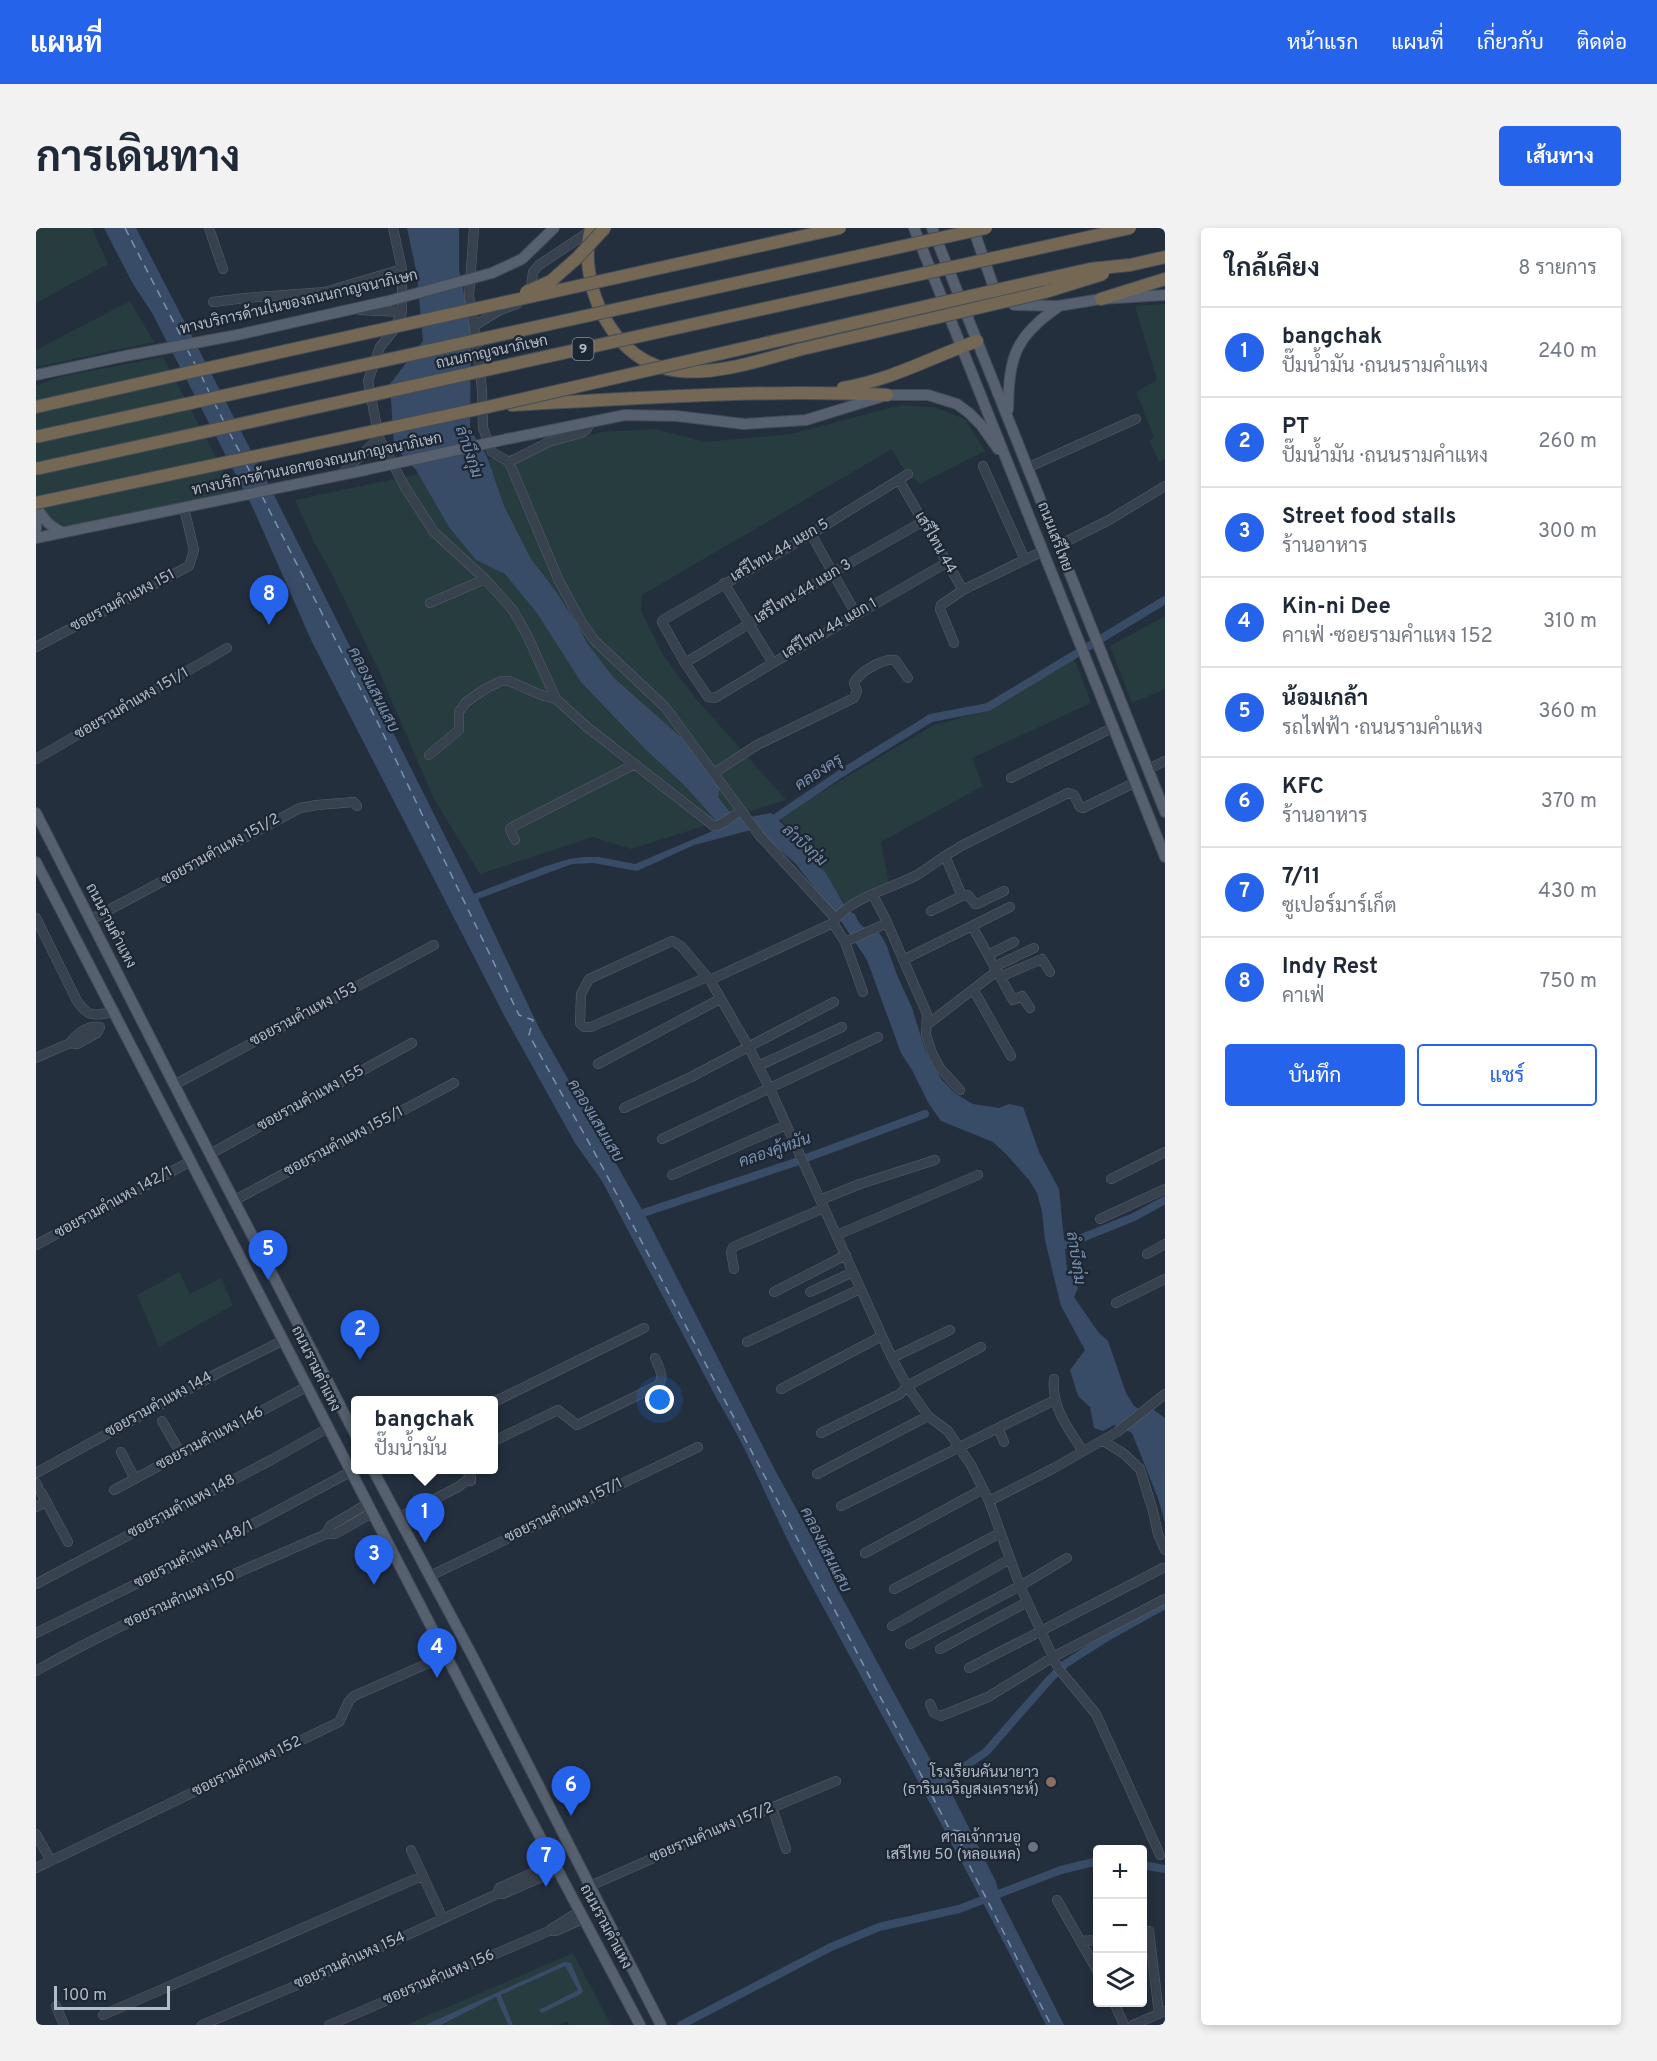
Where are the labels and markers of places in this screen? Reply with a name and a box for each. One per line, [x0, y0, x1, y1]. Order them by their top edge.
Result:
pin: 8 [250, 576, 288, 625]
pin: 5 [248, 1230, 288, 1280]
pin: 2 [340, 1310, 380, 1360]
pin: 1 [406, 1494, 444, 1543]
pin: 3 [354, 1536, 394, 1585]
pin: 4 [418, 1628, 456, 1678]
place label: โรงเรียนคันนายาว (ธารินเจริญสงเคราะห์) [902, 1762, 1039, 1800]
pin: 6 [552, 1766, 590, 1816]
marker: โรงเรียนคันนายาว (ธารินเจริญสงเคราะห์) [1044, 1775, 1058, 1789]
place label: ศาลเจ้ากวนอู เสรีไทย 50 (หลอแหล) [886, 1827, 1021, 1865]
pin: 7 [526, 1838, 566, 1887]
marker: ศาลเจ้ากวนอู เสรีไทย 50 (หลอแหล) [1026, 1840, 1040, 1854]

